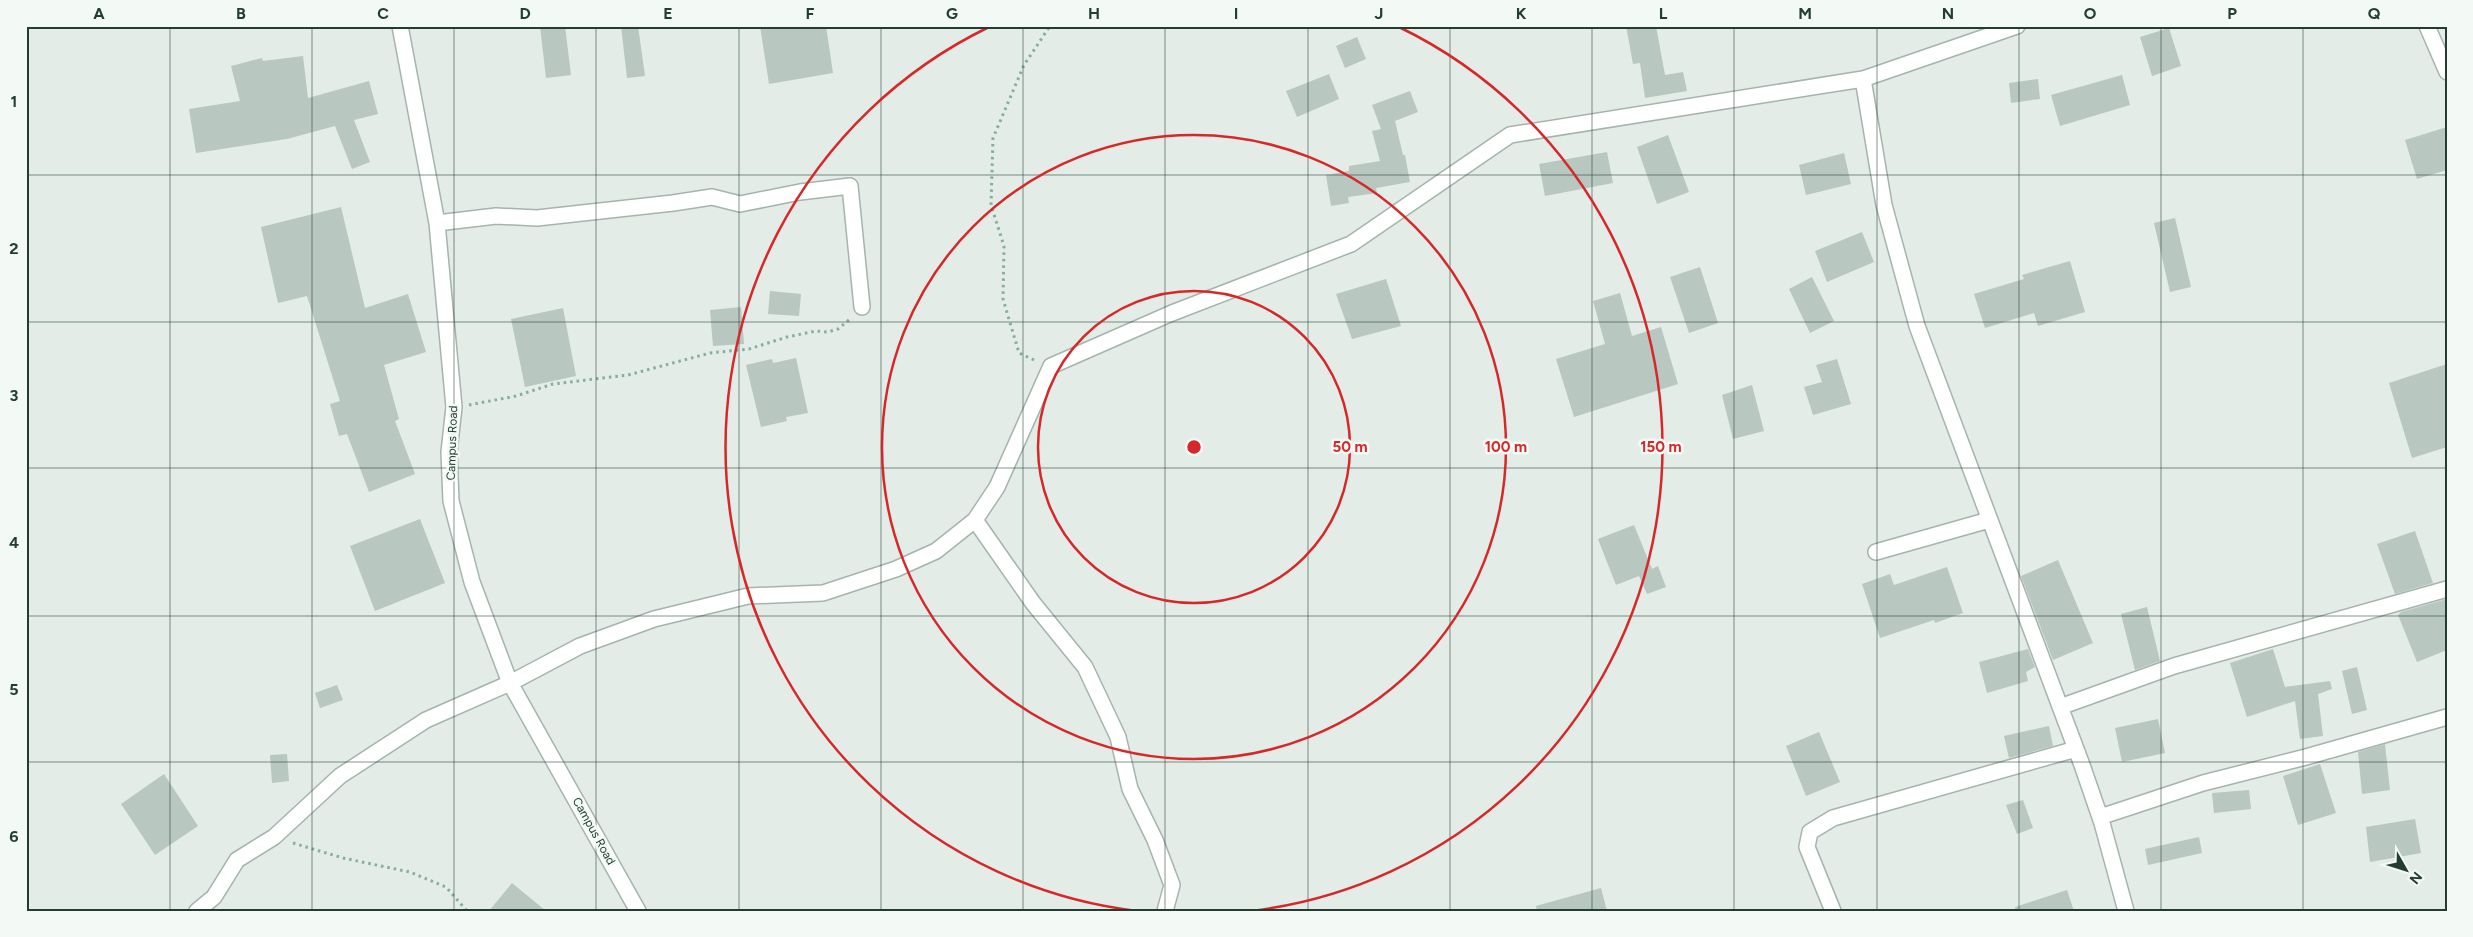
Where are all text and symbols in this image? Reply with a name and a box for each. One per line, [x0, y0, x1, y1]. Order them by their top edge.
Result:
text: A [93, 4, 105, 23]
text: B [236, 4, 246, 23]
text: C [377, 4, 389, 23]
text: D [519, 4, 531, 23]
text: E [663, 4, 673, 23]
text: F [806, 4, 815, 23]
text: G [946, 4, 958, 23]
text: H [1088, 4, 1100, 23]
text: I [1234, 4, 1238, 23]
text: J [1375, 4, 1383, 23]
text: K [1516, 4, 1527, 23]
text: L [1659, 4, 1668, 23]
text: M [1798, 4, 1812, 23]
text: N [1942, 4, 1954, 23]
text: O [2084, 4, 2097, 23]
text: P [2227, 4, 2237, 23]
text: Q [2368, 4, 2381, 23]
text: 1 [11, 92, 17, 111]
text: 2 [9, 239, 19, 258]
text: 3 [10, 386, 19, 405]
street label: Campus Road [444, 405, 460, 481]
centre of rings [1185, 438, 1203, 456]
text: 50 m [1332, 438, 1368, 456]
text: 100 m [1485, 438, 1527, 456]
text: 150 m [1640, 438, 1682, 456]
text: 4 [9, 533, 19, 552]
text: 5 [9, 680, 19, 699]
street label: Campus Road [570, 795, 618, 867]
text: 6 [9, 827, 19, 846]
north arrow [2380, 844, 2430, 894]
text: N [2406, 868, 2426, 887]

